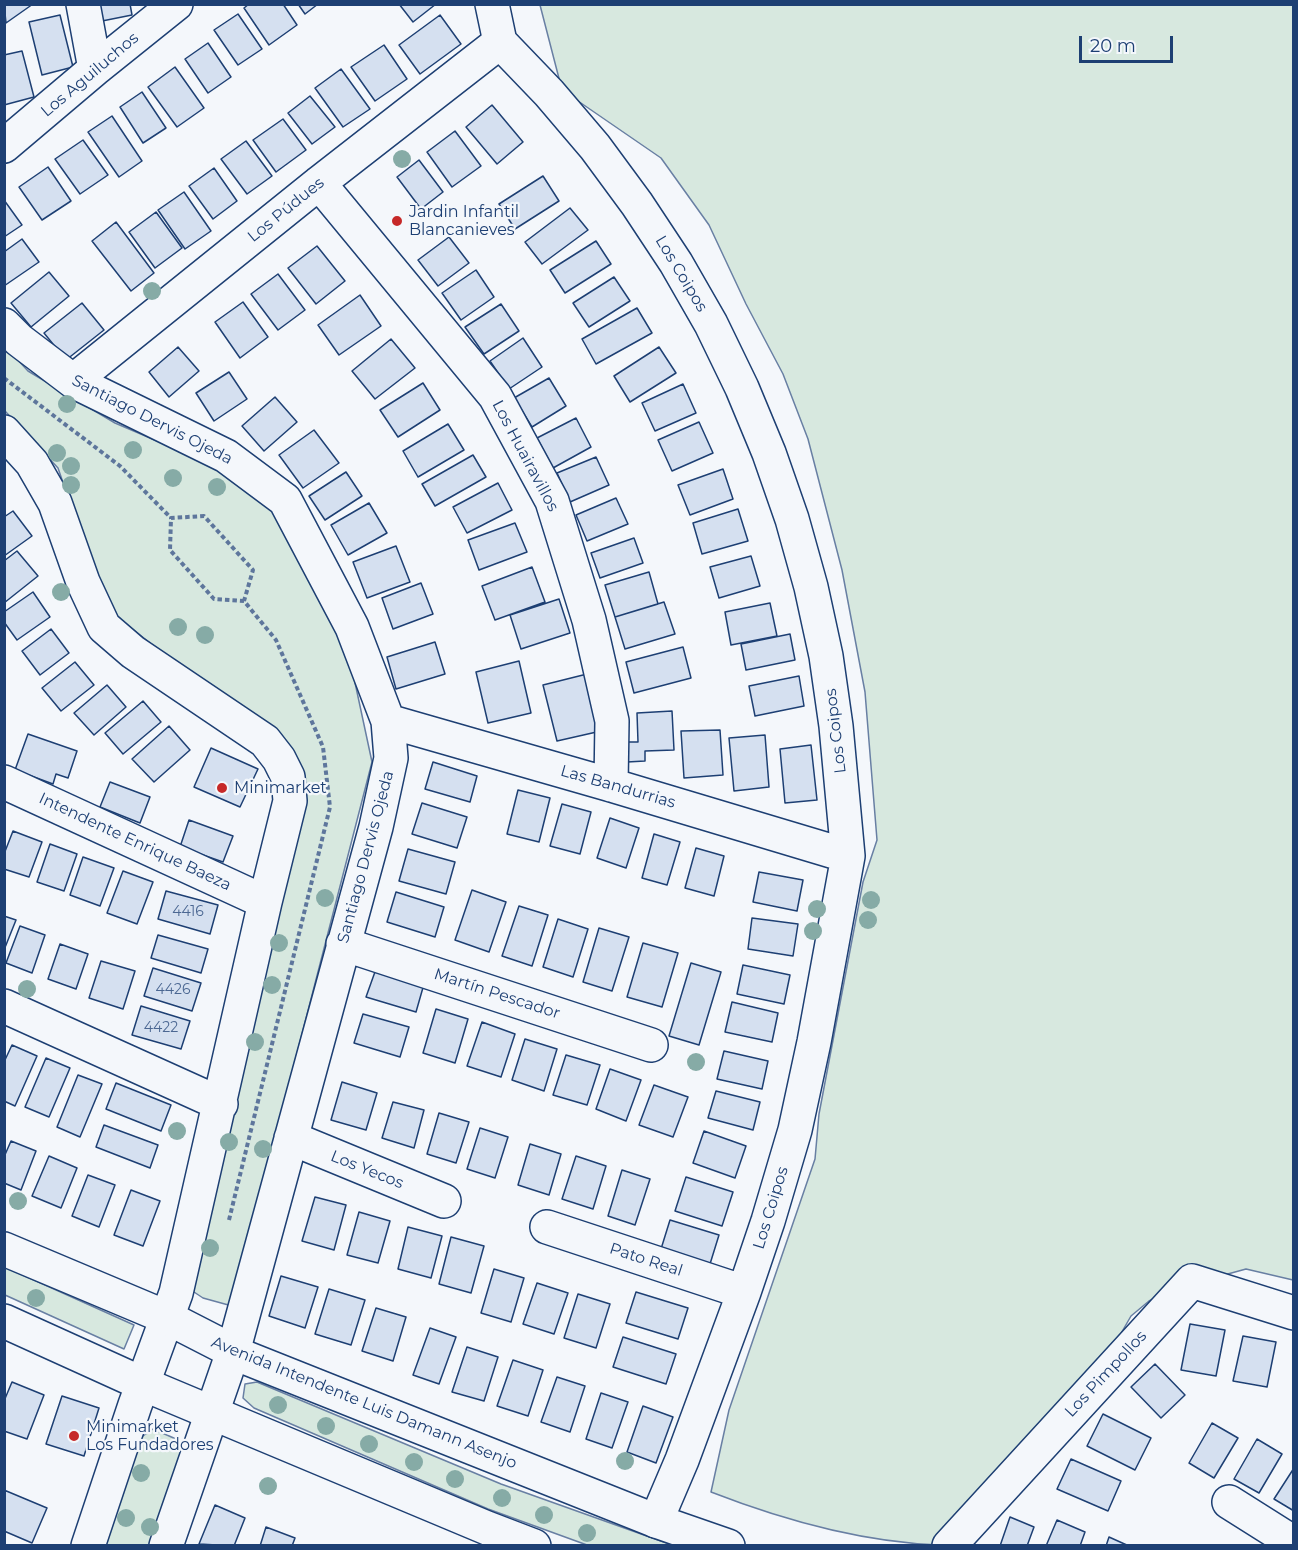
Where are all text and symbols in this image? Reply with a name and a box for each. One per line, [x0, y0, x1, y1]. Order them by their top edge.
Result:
scale bar [1082, 24, 1176, 62]
street label: Los Aguiluchos [37, 29, 143, 121]
text: 20 m [1090, 35, 1136, 57]
street label: Los Púdues [244, 173, 328, 247]
place label: Jardin Infantil Blancanieves [409, 202, 519, 240]
marker: Jardin Infantil Blancanieves [390, 214, 404, 228]
street label: Los Coipos [651, 232, 711, 316]
street label: Santiago Dervis Ojeda [68, 371, 236, 469]
street label: Los Huairavillos [488, 397, 562, 515]
street label: Los Coipos [821, 687, 851, 775]
street label: Las Bandurrias [558, 761, 678, 813]
street label: Santiago Dervis Ojeda [334, 769, 398, 945]
place label: Minimarket [234, 778, 327, 798]
marker: Minimarket [215, 781, 229, 795]
street label: Intendente Enrique Baeza [36, 789, 234, 895]
house number: 4416 [172, 904, 204, 920]
street label: Martín Pescador [431, 965, 563, 1023]
house number: 4426 [156, 982, 190, 998]
house number: 4422 [144, 1020, 178, 1036]
street label: Los Yecos [328, 1147, 406, 1193]
street label: Los Coipos [749, 1164, 793, 1252]
street label: Pato Real [607, 1239, 685, 1281]
street label: Los Pimpollos [1061, 1327, 1151, 1421]
street label: Avenida Intendente Luis Damann Asenjo [208, 1333, 520, 1473]
place label: Minimarket Los Fundadores [86, 1417, 214, 1455]
marker: Minimarket Los Fundadores [67, 1429, 81, 1443]

